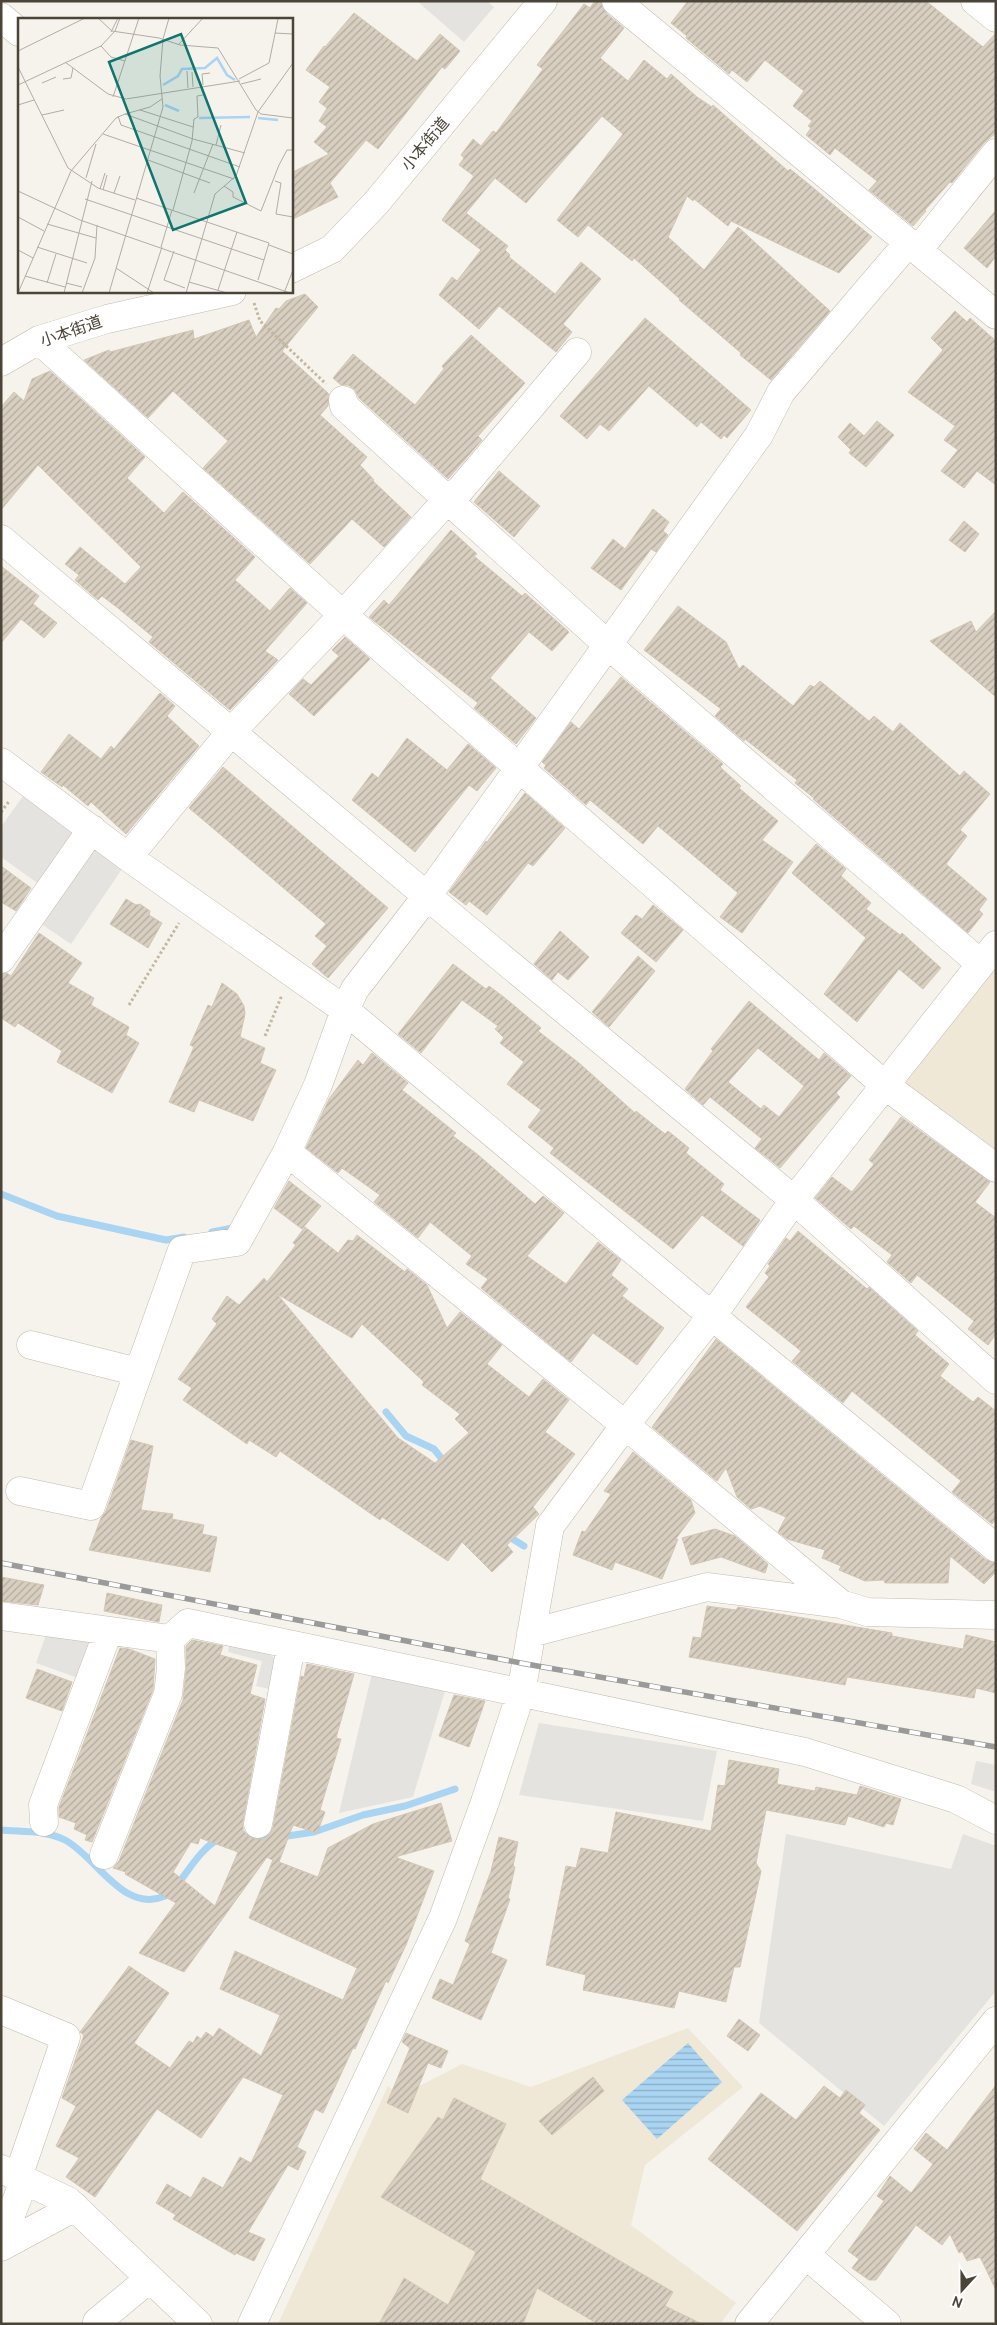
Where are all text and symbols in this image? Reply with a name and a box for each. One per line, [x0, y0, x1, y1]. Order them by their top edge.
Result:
inset map [18, 18, 292, 292]
street label: 小本街道 [397, 113, 453, 175]
street label: 小本街道 [38, 312, 104, 350]
north arrow [937, 2265, 987, 2315]
text: N [949, 2292, 965, 2312]

